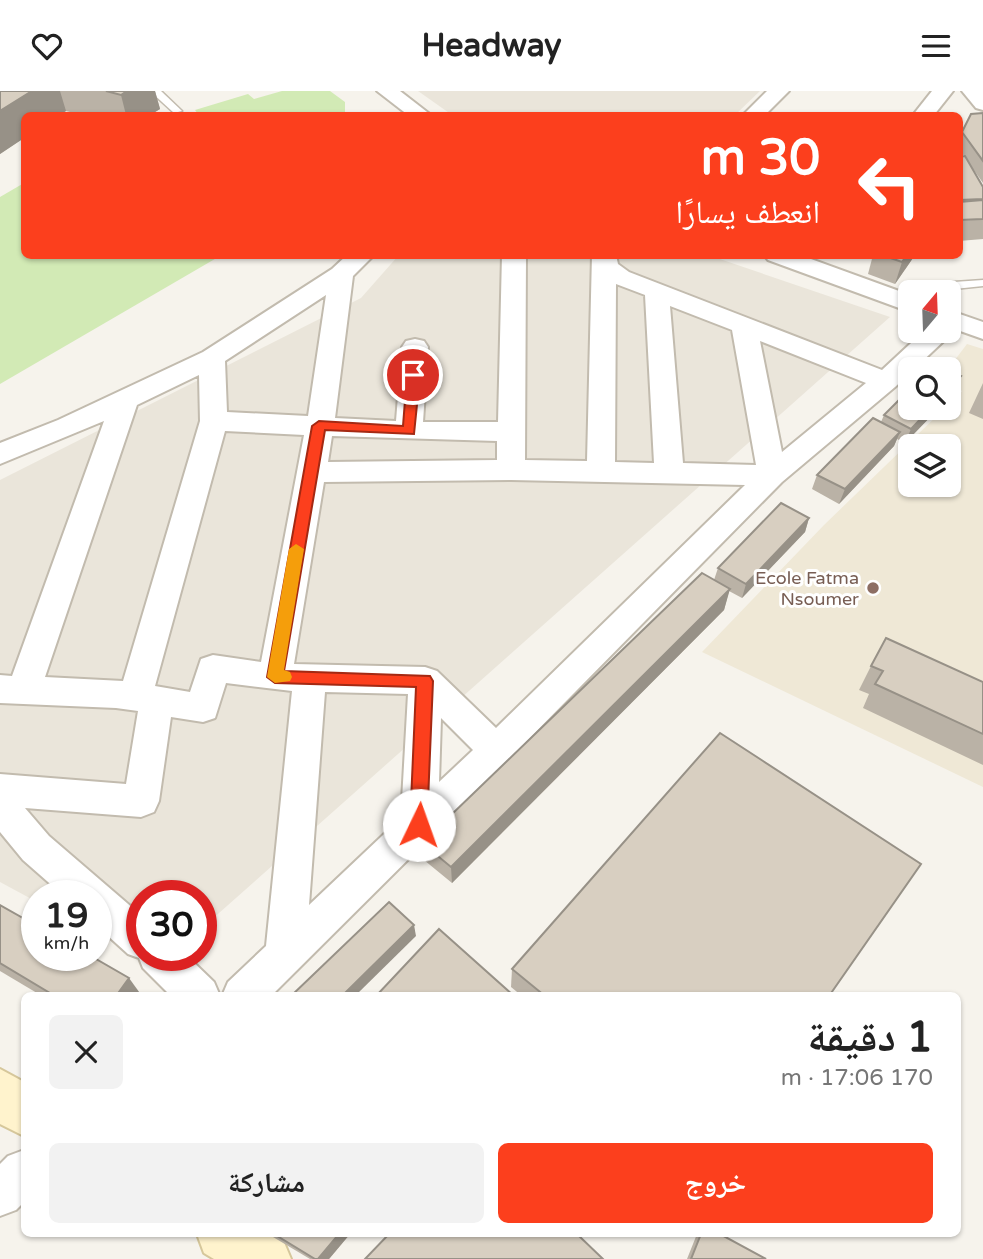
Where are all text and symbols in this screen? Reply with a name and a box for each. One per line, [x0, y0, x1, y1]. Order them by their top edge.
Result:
icon: heart [28, 27, 66, 65]
text: Headway [421, 27, 562, 65]
icon: menu [917, 27, 955, 65]
text: 30 m [701, 129, 820, 188]
icon: left [844, 140, 935, 231]
text: انعطف يسارًا [675, 194, 820, 232]
north arrow [898, 280, 961, 343]
map controls [898, 280, 961, 497]
pin [383, 345, 443, 405]
icon: arrive [394, 356, 432, 394]
button: search [898, 357, 961, 420]
button: layers [898, 434, 961, 497]
place label: Ecole Fatma Nsoumer [755, 567, 859, 610]
marker: Ecole Fatma Nsoumer [865, 580, 881, 596]
position arrow [382, 788, 456, 862]
speed limit sign: 30 [126, 880, 217, 971]
text: 19 [45, 895, 88, 937]
text: km/h [44, 932, 89, 954]
text: 1 دقيقة [807, 1012, 933, 1063]
button: close [49, 1015, 123, 1089]
text: 170 m · 17:06 [781, 1064, 933, 1092]
button: مشاركة [49, 1143, 484, 1223]
button: خروج [498, 1143, 933, 1223]

